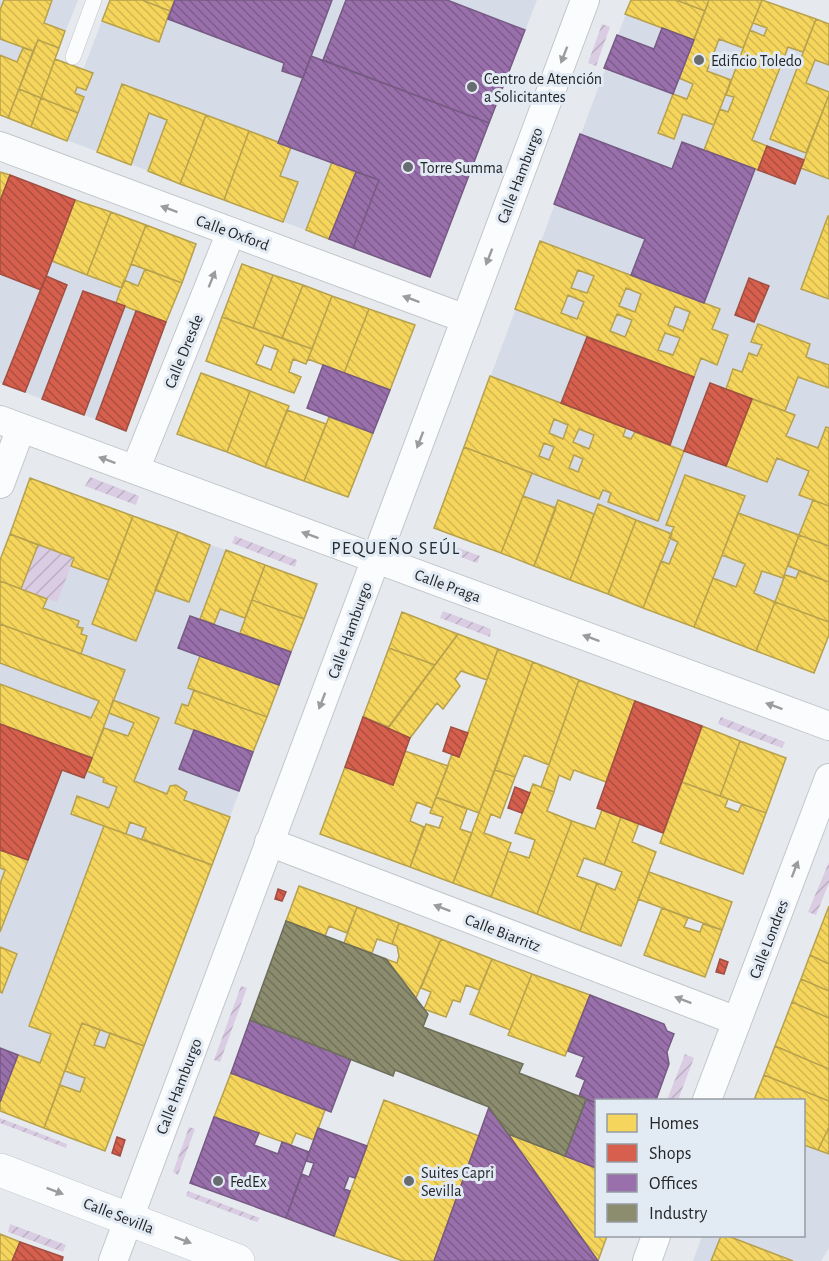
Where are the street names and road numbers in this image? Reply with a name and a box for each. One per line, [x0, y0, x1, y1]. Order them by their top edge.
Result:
street label: Calle Hamburgo [494, 125, 546, 226]
street label: Calle Oxford [194, 212, 271, 254]
street label: Calle Dresde [162, 312, 206, 391]
street label: Calle Praga [412, 567, 483, 605]
street label: Calle Hamburgo [325, 580, 375, 681]
street label: Calle Londres [747, 898, 791, 981]
street label: Calle Biarritz [463, 911, 543, 955]
street label: Calle Hamburgo [153, 1036, 205, 1137]
street label: Calle Sevilla [81, 1195, 156, 1237]

